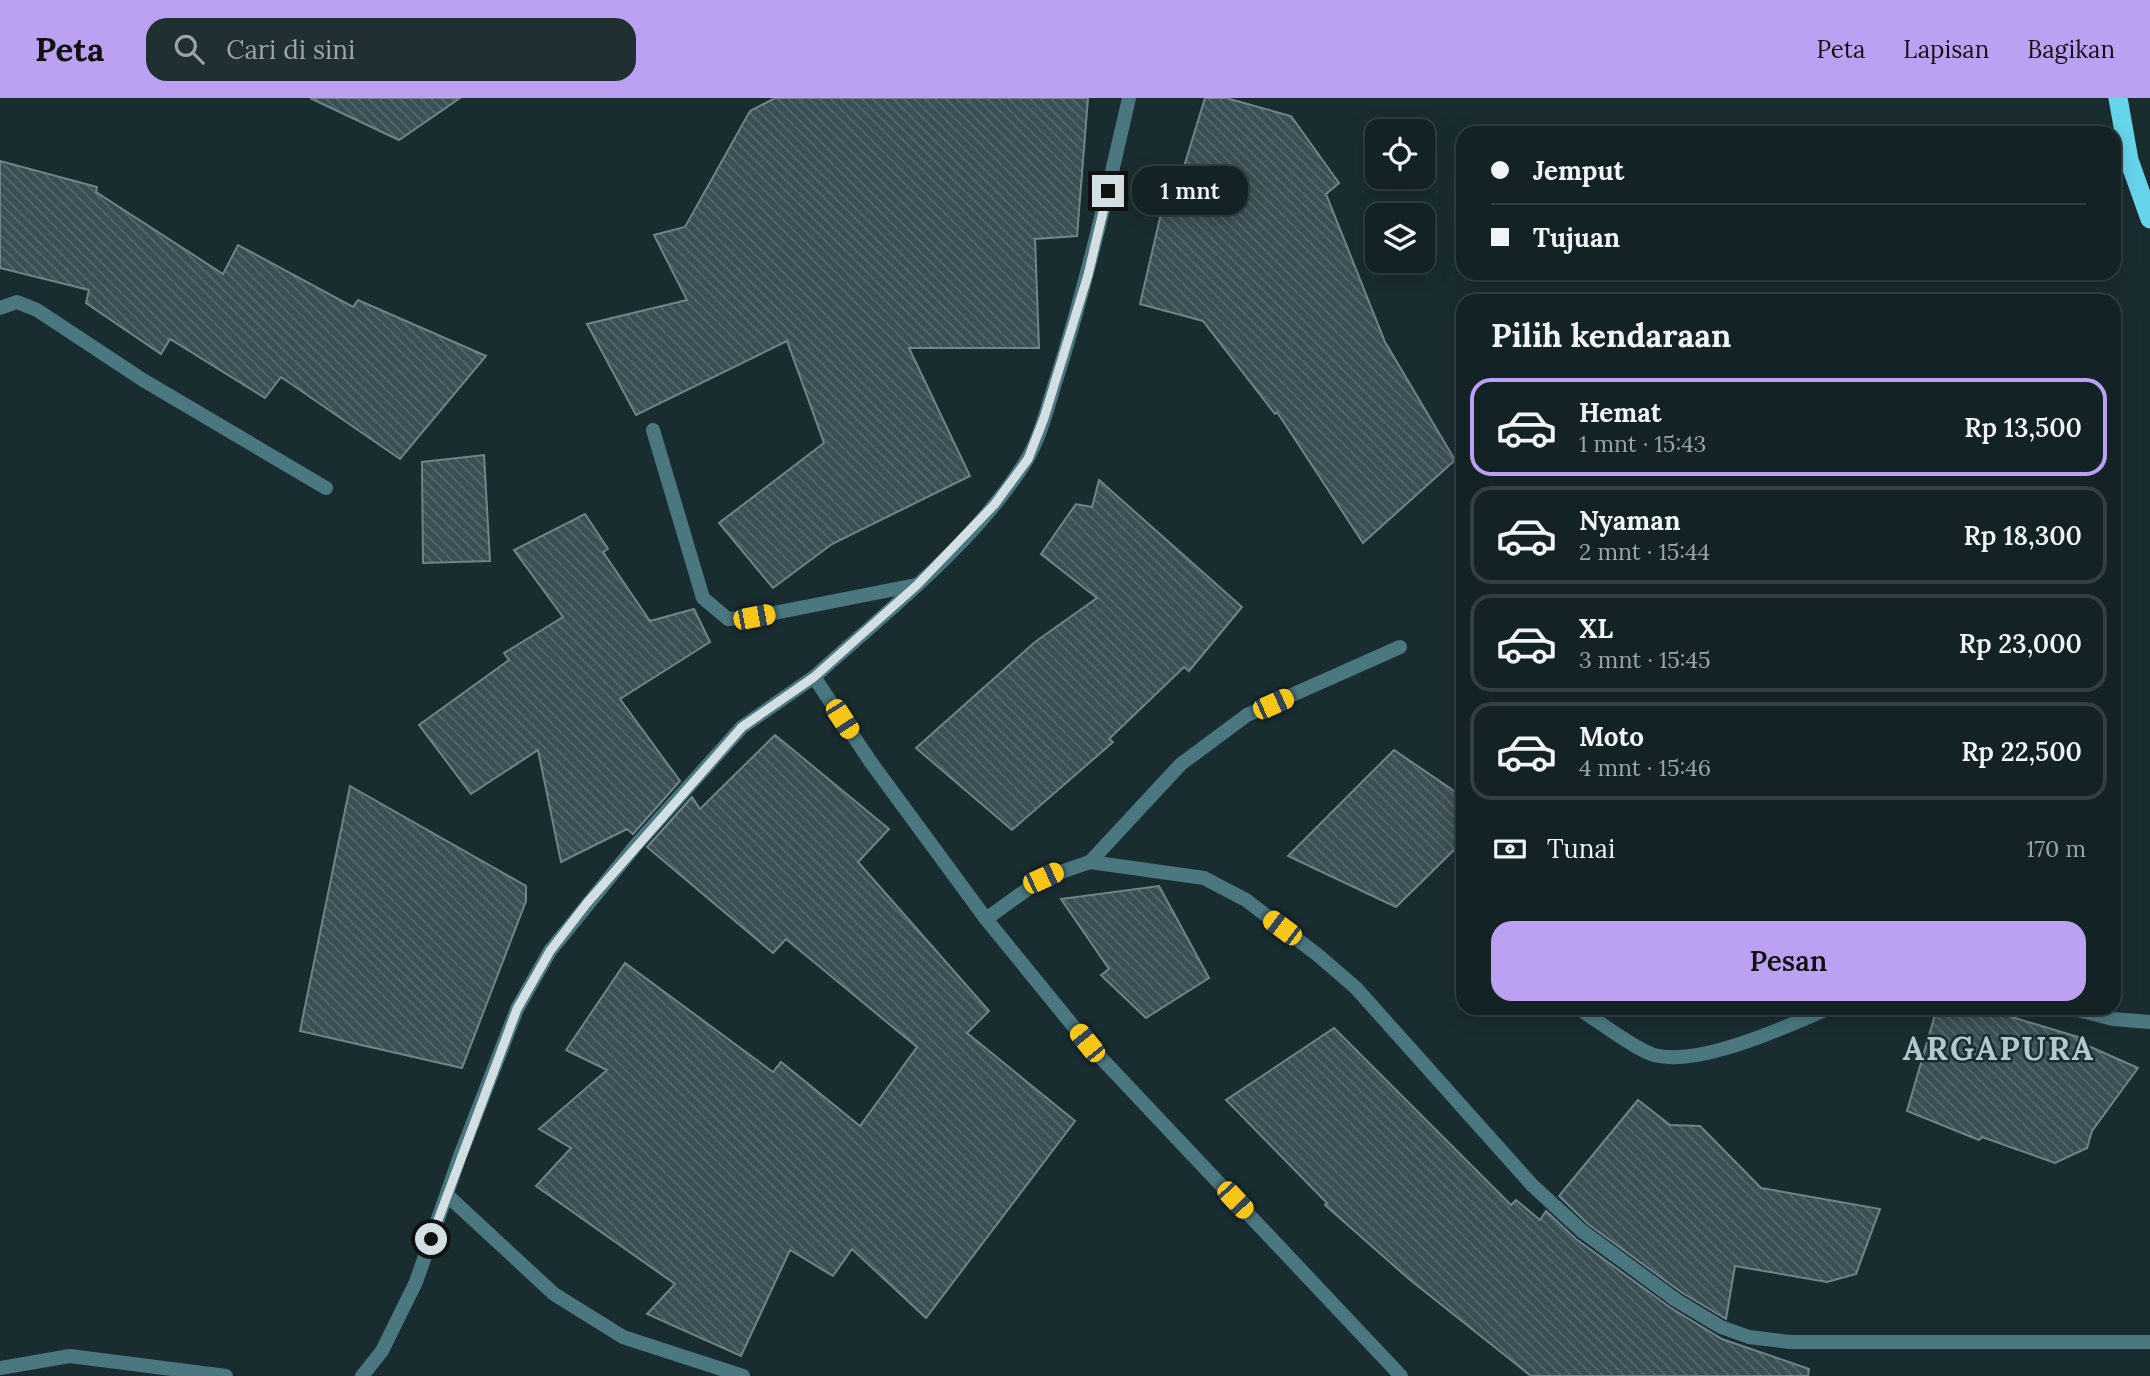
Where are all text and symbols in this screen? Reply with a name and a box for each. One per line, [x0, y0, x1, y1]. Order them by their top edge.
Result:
search box [146, 18, 636, 81]
text: Peta [35, 28, 104, 70]
icon: search [170, 30, 208, 68]
text: Cari di sini [226, 33, 355, 66]
text: Peta [1817, 34, 1865, 65]
text: Lapisan [1903, 34, 1989, 65]
text: Bagikan [2027, 34, 2115, 65]
map controls [1365, 119, 1435, 273]
button: locate [1365, 119, 1435, 189]
text: Jemput [1533, 154, 1624, 187]
callout: 1 mnt [1132, 166, 1248, 216]
route end [1092, 175, 1124, 207]
text: 1 mnt [1160, 176, 1220, 205]
button: layers [1365, 203, 1435, 273]
text: Tujuan [1533, 221, 1620, 254]
text: Pilih kendaraan [1491, 315, 1731, 356]
icon: car [1495, 396, 1558, 459]
text: Hemat [1579, 396, 1661, 429]
text: Rp 13,500 [1964, 411, 2082, 444]
text: 1 mnt · 15:43 [1579, 429, 1706, 458]
icon: car [1495, 504, 1558, 567]
text: Nyaman [1579, 504, 1680, 537]
text: Rp 18,300 [1963, 519, 2082, 552]
text: 2 mnt · 15:44 [1579, 537, 1710, 566]
car [732, 603, 777, 631]
icon: car [1495, 612, 1558, 675]
text: XL [1579, 612, 1613, 645]
text: Rp 23,000 [1959, 627, 2082, 660]
text: 3 mnt · 15:45 [1579, 645, 1711, 674]
car [1250, 686, 1297, 722]
car [822, 696, 863, 742]
icon: car [1495, 720, 1558, 783]
text: Moto [1579, 720, 1644, 753]
text: Rp 22,500 [1961, 735, 2082, 768]
text: 4 mnt · 15:46 [1579, 753, 1711, 782]
icon: cash [1491, 830, 1529, 868]
text: Tunai [1547, 832, 1615, 865]
text: 170 m [2026, 834, 2086, 863]
car [1020, 860, 1067, 896]
car [1259, 907, 1306, 949]
button: Pesan [1491, 921, 2086, 1001]
car [1066, 1020, 1109, 1066]
district label: ARGAPURA [1903, 1028, 2095, 1069]
car [1213, 1177, 1258, 1223]
route start [415, 1223, 447, 1255]

